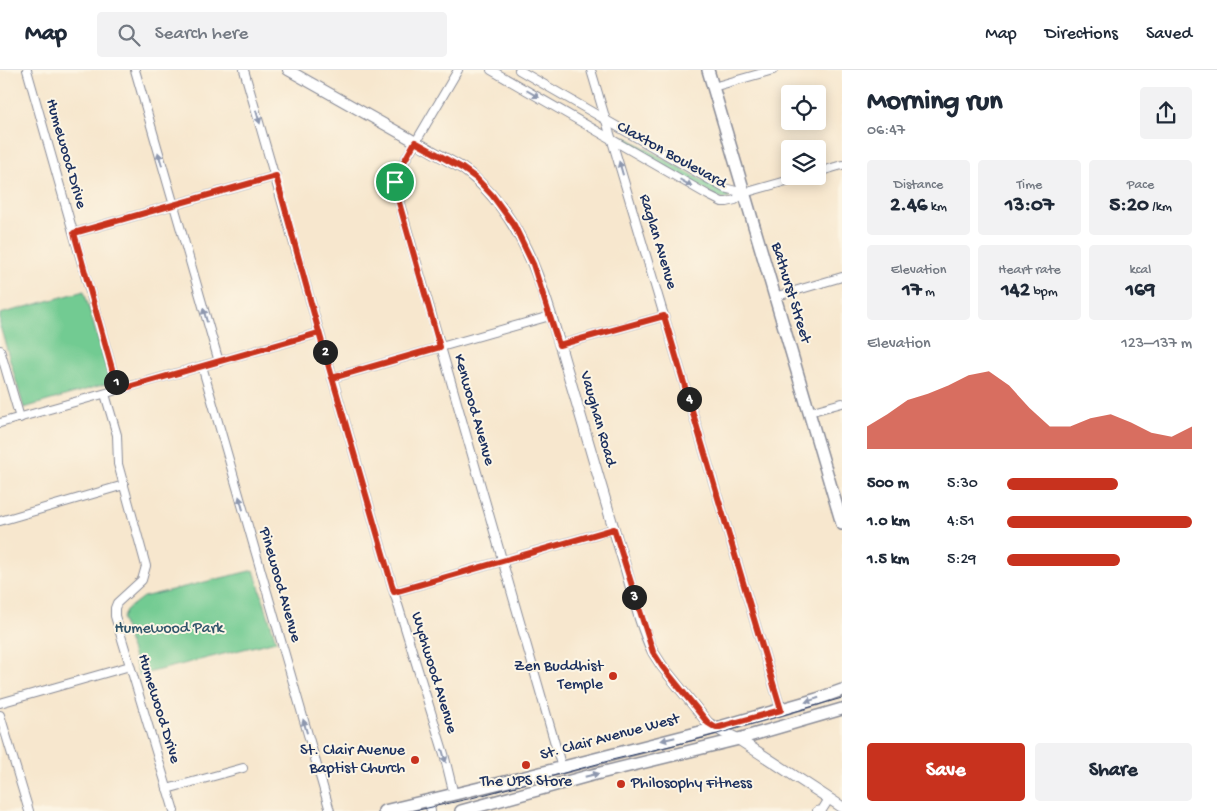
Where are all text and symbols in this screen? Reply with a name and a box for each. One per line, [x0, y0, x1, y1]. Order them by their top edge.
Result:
search box [97, 12, 447, 57]
text: Map [25, 20, 67, 49]
icon: search [115, 21, 143, 49]
text: Search here [155, 23, 248, 46]
text: Map [985, 24, 1017, 45]
text: Directions [1045, 24, 1118, 45]
text: Saved [1146, 24, 1192, 45]
map controls [781, 85, 826, 185]
button: locate [781, 85, 826, 130]
text: Morning run [867, 86, 1002, 119]
button: share [1140, 87, 1192, 139]
one-way arrow [527, 90, 540, 99]
street label: Humewood Drive [40, 97, 90, 212]
one-way arrow [254, 109, 262, 124]
street label: Claxton Boulevard [613, 118, 731, 195]
text: 06:47 [867, 122, 905, 141]
button: layers [781, 140, 826, 185]
one-way arrow [155, 151, 163, 166]
pin [374, 161, 416, 203]
one-way arrow [616, 161, 624, 176]
icon: arrive [381, 168, 409, 196]
text: Distance [894, 177, 943, 194]
text: Time [1017, 177, 1042, 194]
text: Pace [1127, 177, 1154, 194]
one-way arrow [679, 178, 692, 187]
street label: Raglan Avenue [634, 192, 681, 292]
text: 2.46 [890, 194, 927, 219]
text: 13:07 [1005, 194, 1054, 219]
text: 5:20 [1109, 194, 1149, 219]
text: km [927, 199, 947, 216]
text: /km [1149, 199, 1172, 216]
street label: Bathurst Street [765, 239, 815, 347]
text: Elevation [891, 262, 946, 279]
text: Heart rate [998, 262, 1061, 279]
text: kcal [1130, 262, 1151, 279]
text: 17 [902, 279, 922, 304]
text: 142 [1001, 279, 1030, 304]
text: 169 [1126, 279, 1155, 304]
text: m [922, 284, 935, 301]
text: bpm [1030, 284, 1058, 301]
one-way arrow [200, 307, 208, 322]
text: Elevation [867, 335, 931, 354]
text: 123–137 m [1121, 335, 1192, 354]
pin: 2 [312, 340, 338, 364]
text: 2 [322, 344, 329, 361]
street label: Kenwood Avenue [448, 352, 498, 469]
street label: Vaughan Road [574, 368, 620, 470]
pin: 1 [104, 370, 128, 394]
text: 1 [114, 374, 119, 391]
pin: 4 [676, 386, 702, 412]
text: 4 [686, 391, 693, 408]
text: 500 m [867, 475, 909, 494]
text: 5:30 [947, 475, 978, 494]
one-way arrow [236, 495, 244, 510]
text: 1.0 km [867, 513, 910, 532]
text: 4:51 [947, 513, 974, 532]
street label: Pinewood Avenue [253, 524, 305, 645]
text: 1.5 km [867, 551, 909, 570]
text: 5:29 [947, 551, 976, 570]
pin: 3 [622, 584, 646, 610]
text: 3 [631, 589, 638, 606]
street label: Wychwood Avenue [406, 610, 461, 737]
park label: Humewood Park [115, 620, 225, 639]
street label: Humewood Drive [132, 652, 184, 767]
place label: Zen Buddhist Temple [514, 658, 604, 695]
marker: Zen Buddhist Temple [607, 670, 619, 682]
one-way arrow [804, 697, 819, 705]
street label: St. Clair Avenue West [539, 710, 683, 766]
one-way arrow [301, 718, 309, 734]
one-way arrow [661, 735, 676, 743]
place label: St. Clair Avenue Baptist Church [300, 742, 406, 779]
button: Save [867, 743, 1025, 801]
button: Share [1035, 743, 1192, 801]
one-way arrow [440, 748, 448, 763]
marker: St. Clair Avenue Baptist Church [409, 754, 421, 766]
marker: The UPS Store [520, 759, 532, 771]
one-way arrow [585, 771, 600, 779]
place label: The UPS Store [479, 773, 573, 792]
place label: Philosophy Fitness [630, 775, 753, 794]
marker: Philosophy Fitness [615, 778, 627, 790]

